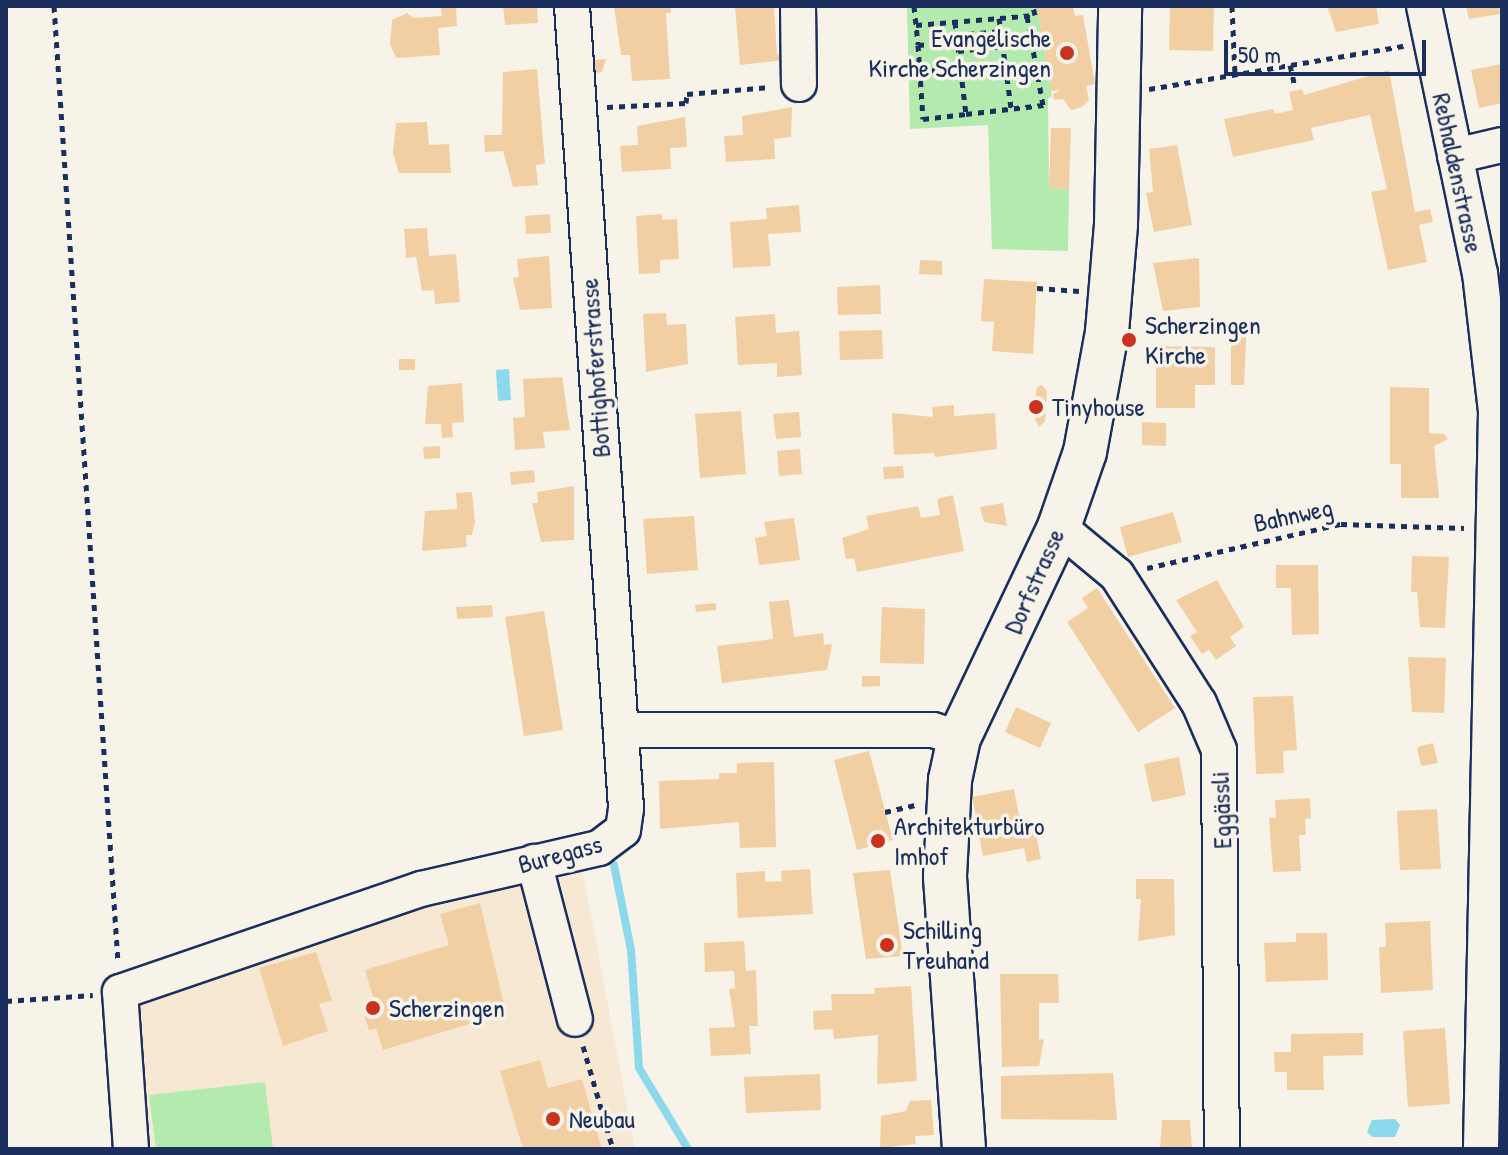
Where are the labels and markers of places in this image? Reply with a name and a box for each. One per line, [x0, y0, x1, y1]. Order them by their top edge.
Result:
place label: Evangelische Kirche Scherzingen [869, 22, 1051, 84]
marker: Evangelische Kirche Scherzingen [1058, 44, 1076, 62]
place label: Scherzingen Kirche [1145, 309, 1261, 370]
marker: Scherzingen Kirche [1120, 331, 1138, 349]
place label: Tinyhouse [1052, 391, 1145, 423]
marker: Tinyhouse [1027, 398, 1045, 416]
place label: Architekturbüro Imhof [894, 810, 1045, 872]
marker: Architekturbüro Imhof [869, 832, 887, 850]
place label: Schilling Treuhand [903, 914, 989, 976]
marker: Schilling Treuhand [878, 936, 896, 954]
place label: Scherzingen [389, 992, 505, 1024]
marker: Scherzingen [364, 999, 382, 1017]
place label: Neubau [569, 1103, 635, 1135]
marker: Neubau [544, 1110, 562, 1128]

